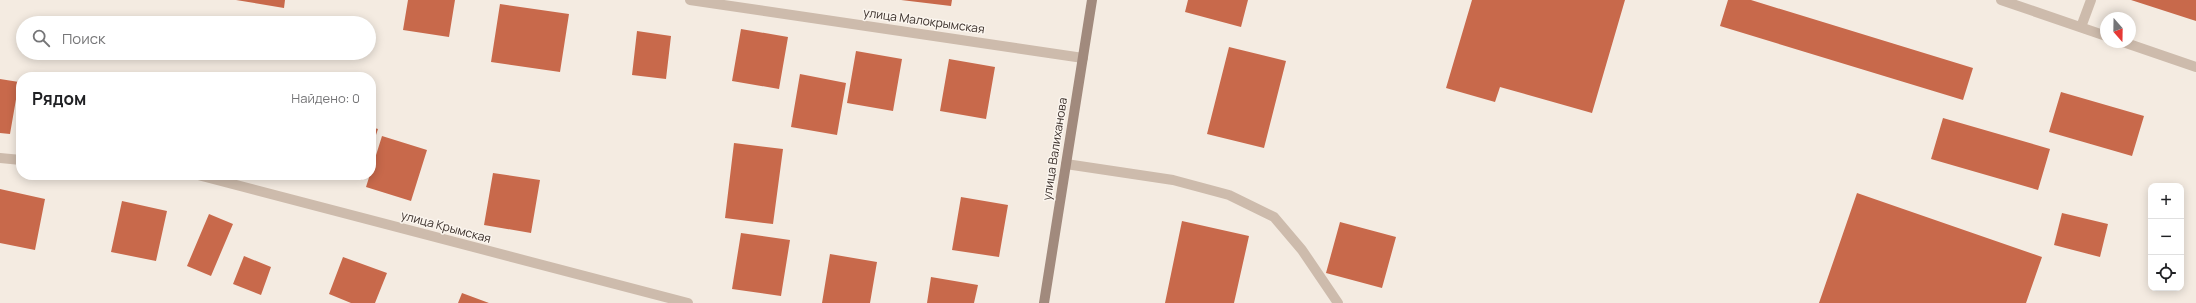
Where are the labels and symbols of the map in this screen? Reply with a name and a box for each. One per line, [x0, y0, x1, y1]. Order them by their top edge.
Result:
street label: улица Малокрымская [862, 4, 986, 37]
north arrow [2100, 12, 2136, 48]
street label: улица Валиханова [1038, 96, 1071, 202]
street label: улица Крымская [399, 206, 493, 247]

